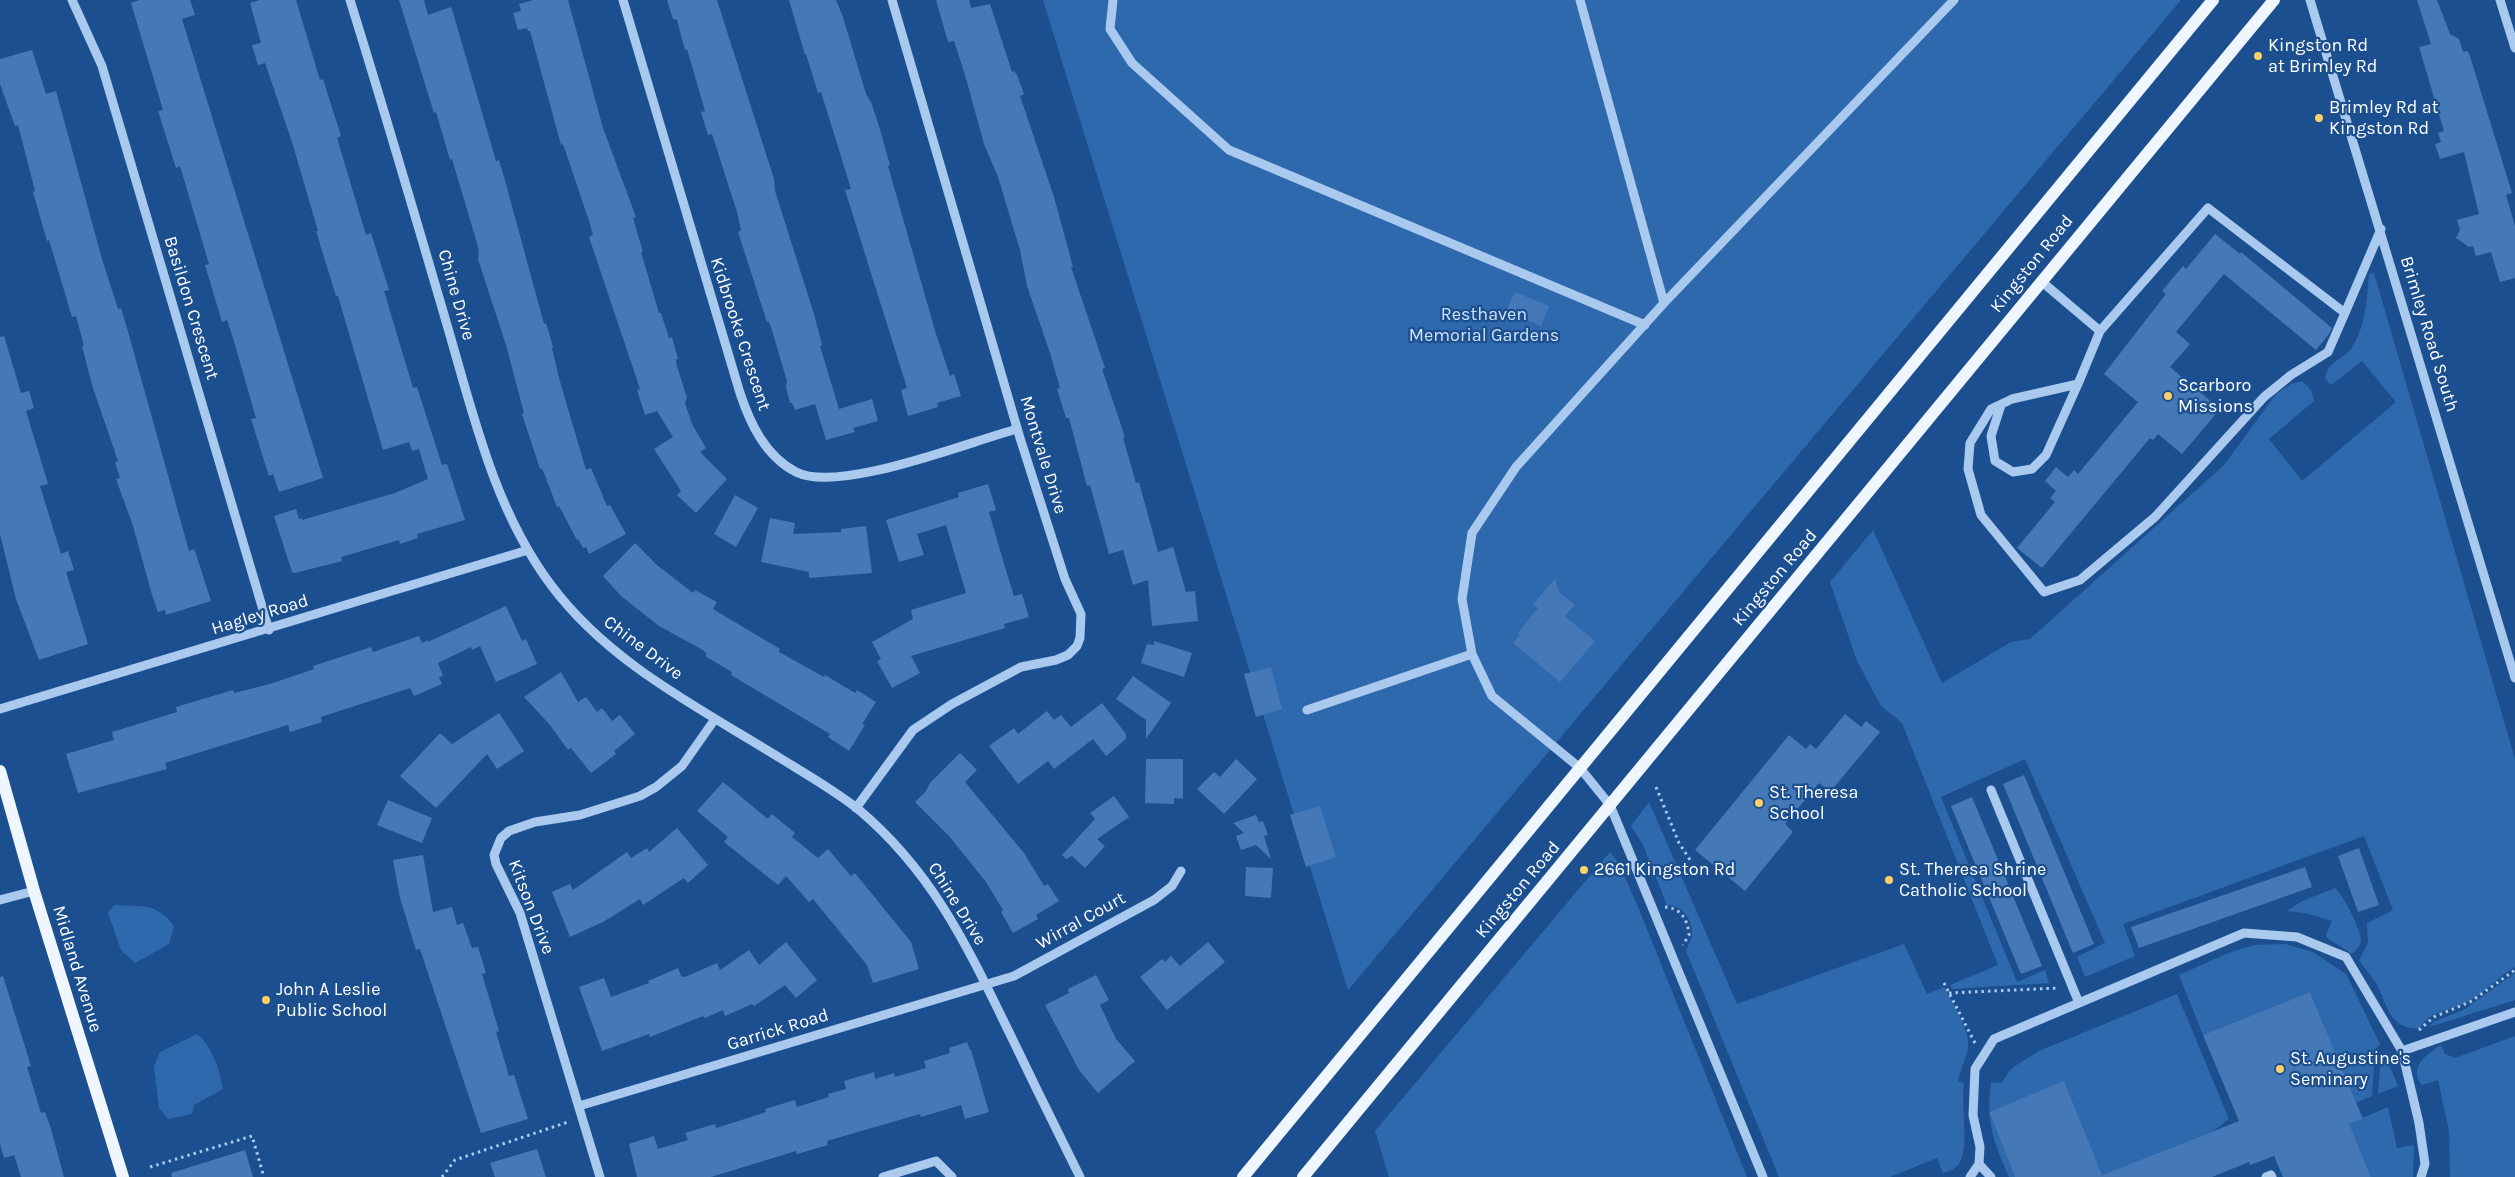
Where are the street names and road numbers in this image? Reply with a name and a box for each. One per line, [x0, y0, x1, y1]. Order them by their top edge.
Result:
street label: Kingston Road [1986, 211, 2078, 317]
street label: Basildon Crescent [159, 234, 223, 382]
street label: Chine Drive [433, 247, 479, 343]
street label: Brimley Road South [2395, 253, 2463, 415]
street label: Kidbrooke Crescent [705, 255, 775, 413]
street label: Montvale Drive [1015, 393, 1071, 517]
street label: Kingston Road [1728, 525, 1822, 631]
street label: Hagley Road [209, 590, 311, 640]
street label: Chine Drive [599, 611, 687, 685]
street label: Kingston Road [1471, 837, 1565, 943]
street label: Kitson Drive [503, 857, 559, 957]
street label: Chine Drive [923, 859, 991, 949]
street label: Wirral Court [1033, 888, 1129, 954]
street label: Midland Avenue [47, 903, 107, 1035]
street label: Garrick Road [725, 1004, 831, 1056]

